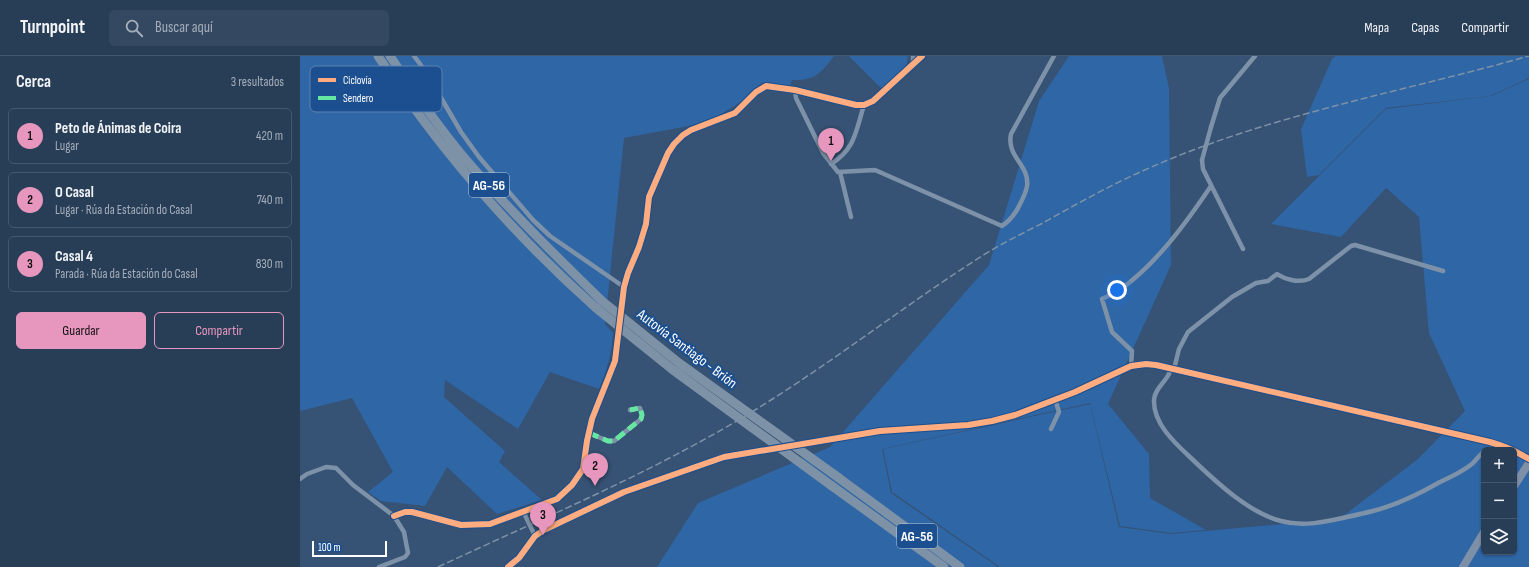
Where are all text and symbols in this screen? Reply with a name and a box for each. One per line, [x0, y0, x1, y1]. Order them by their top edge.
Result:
search box [109, 10, 389, 46]
text: Turnpoint [20, 16, 85, 39]
icon: search [123, 17, 145, 39]
text: Buscar aquí [155, 18, 213, 37]
text: Mapa [1364, 19, 1389, 36]
text: Capas [1411, 19, 1439, 36]
text: Compartir [1461, 19, 1509, 36]
legend [310, 66, 442, 112]
text: Cerca [16, 72, 51, 92]
text: 3 resultados [231, 74, 284, 90]
text: Ciclovía [343, 74, 372, 87]
text: Sendero [343, 92, 374, 105]
text: Peto de Ánimas de Coira [55, 119, 181, 138]
text: 1 [27, 128, 33, 144]
text: 420 m [256, 128, 283, 144]
pin: 1 [818, 128, 844, 161]
text: Lugar [55, 138, 79, 154]
road number: AG-56 [469, 173, 509, 197]
text: O Casal [55, 183, 94, 202]
text: 2 [27, 192, 33, 208]
text: 740 m [257, 192, 283, 208]
text: Lugar · Rúa da Estación do Casal [55, 202, 192, 218]
text: Casal 4 [55, 247, 93, 266]
text: 3 [27, 256, 33, 272]
text: 830 m [256, 256, 283, 272]
text: Parada · Rúa da Estación do Casal [55, 266, 198, 282]
your location [1107, 280, 1127, 300]
street label: Autovía Santiago - Brión [632, 304, 741, 393]
button: Guardar [16, 312, 146, 349]
button: Compartir [154, 312, 284, 349]
map controls [1481, 447, 1517, 555]
button: + [1481, 447, 1517, 483]
pin: 2 [582, 453, 608, 486]
button: − [1481, 483, 1517, 519]
pin: 3 [530, 502, 556, 535]
button: layers [1481, 519, 1517, 555]
road number: AG-56 [897, 524, 937, 548]
scale bar [312, 539, 387, 558]
text: 100 m [318, 541, 340, 554]

